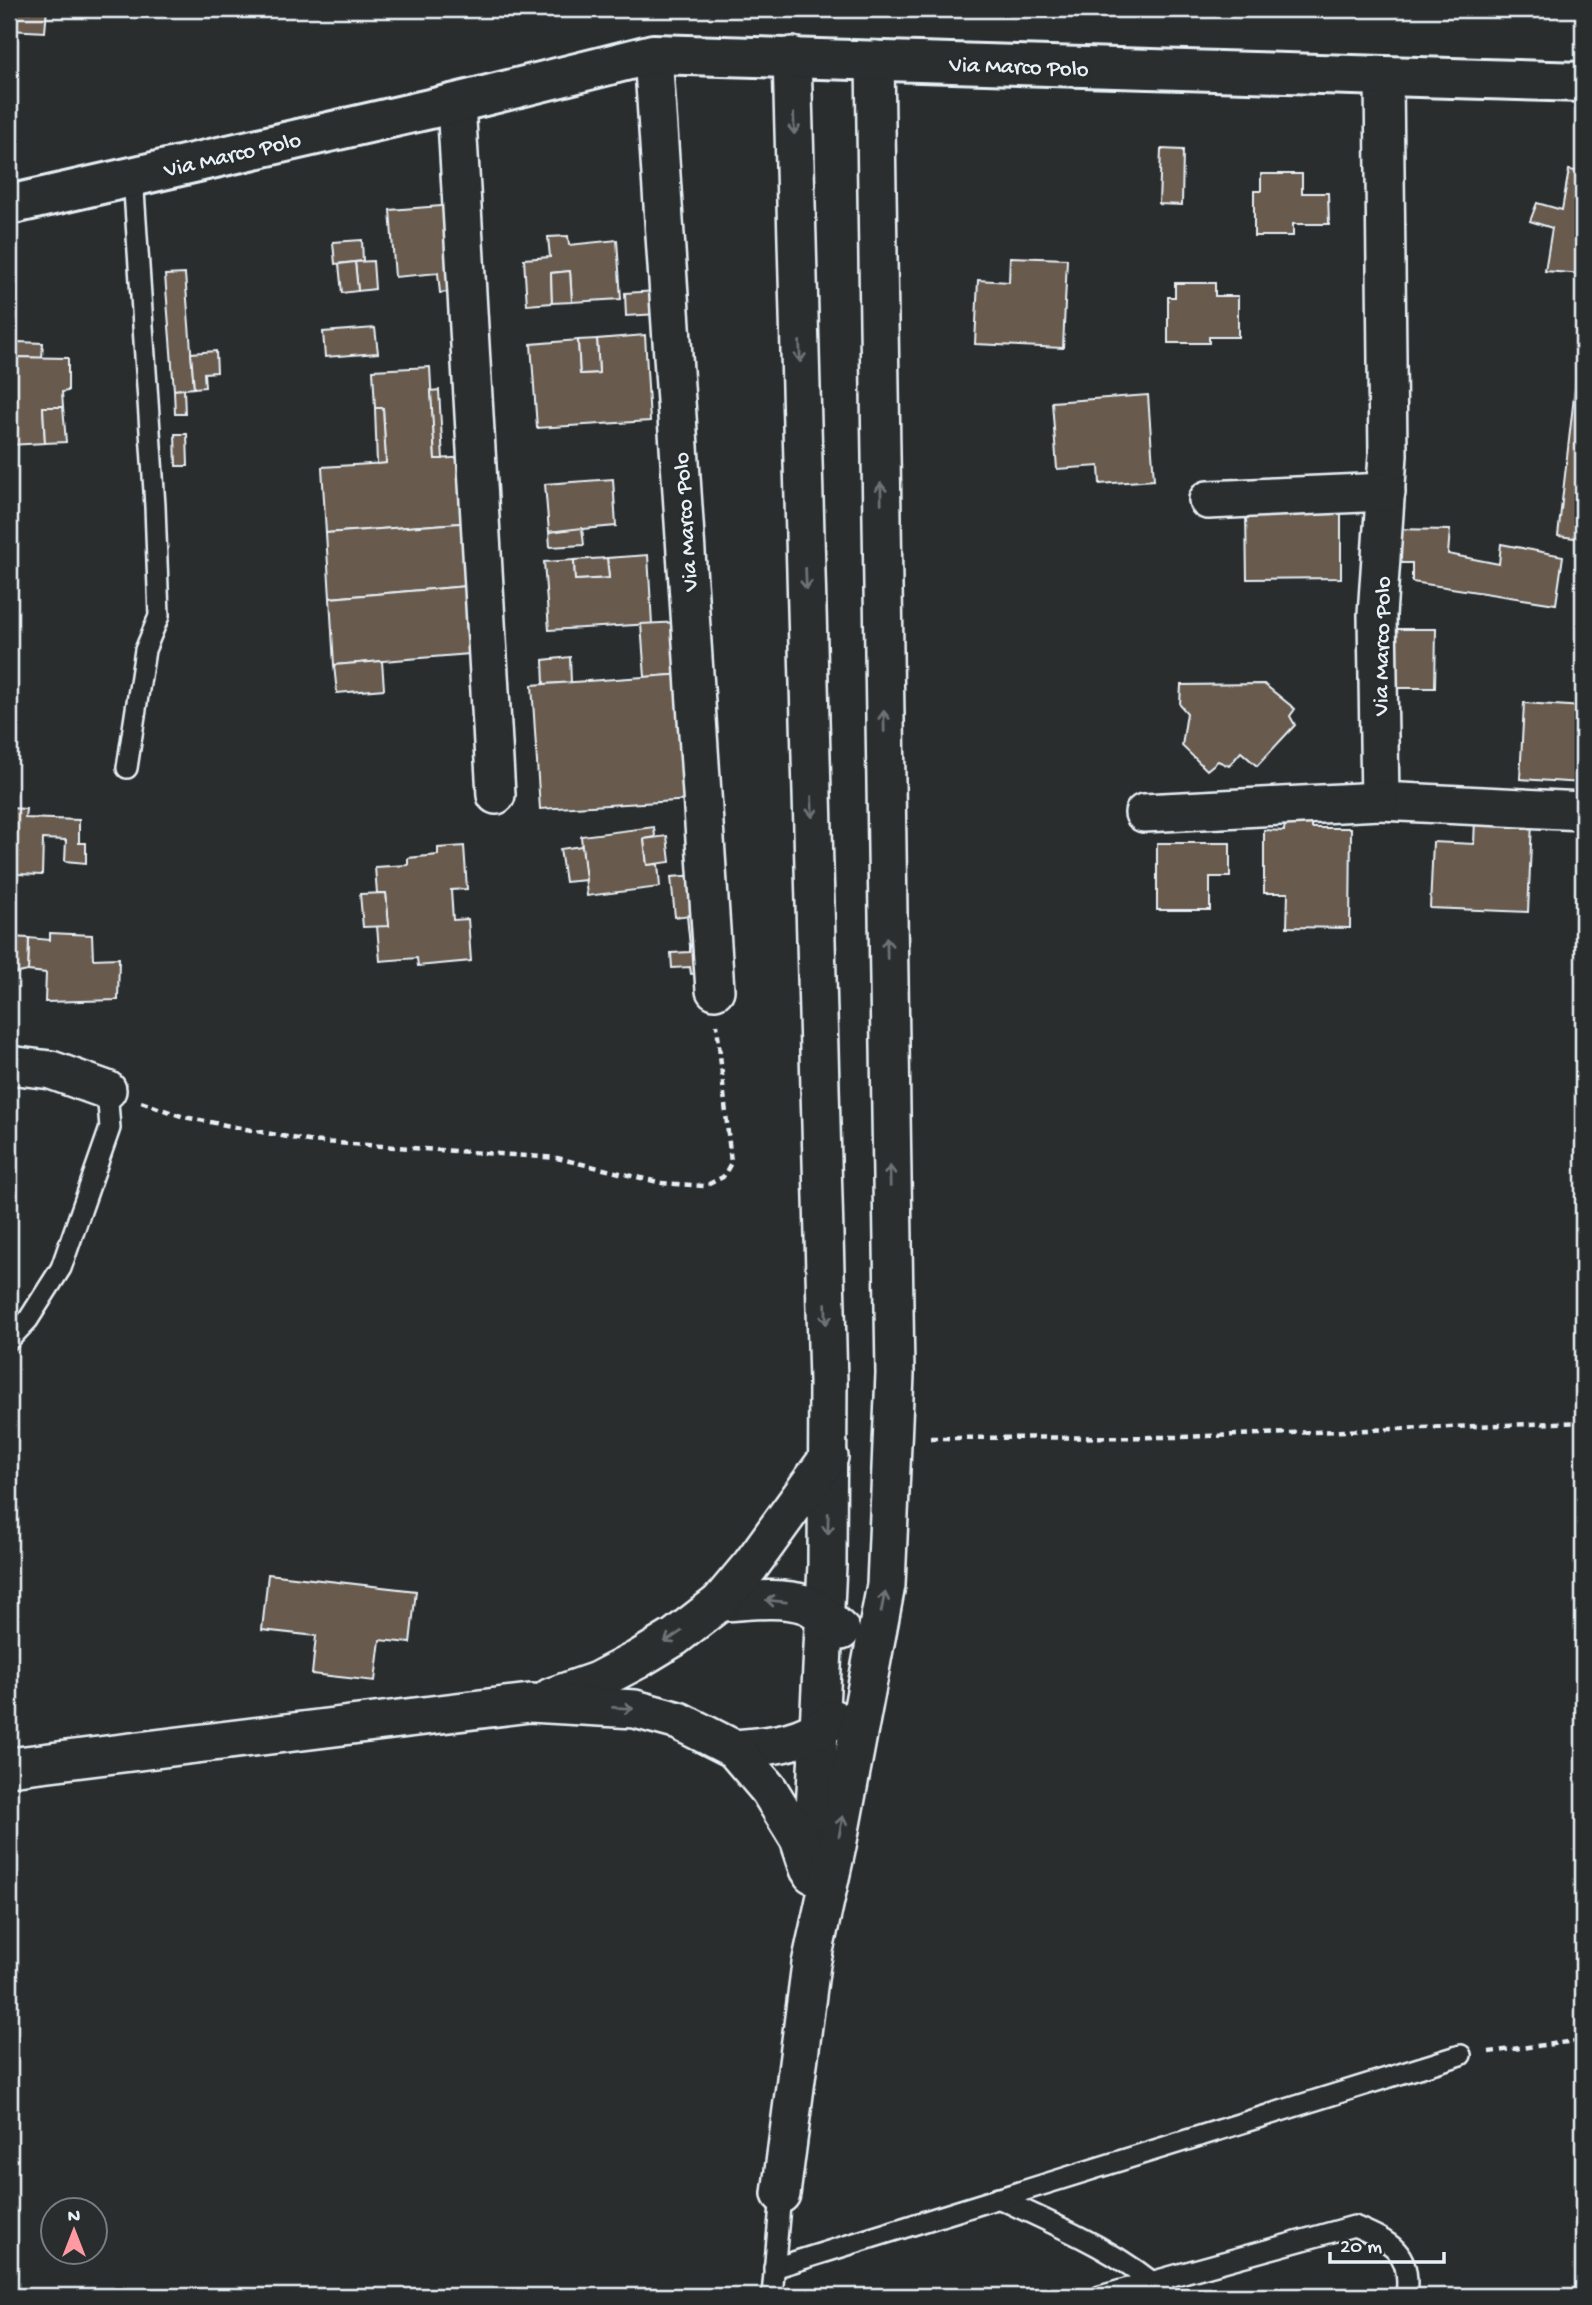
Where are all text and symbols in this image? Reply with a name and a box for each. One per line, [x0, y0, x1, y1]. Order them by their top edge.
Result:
street label: Via Marco Polo [948, 53, 1089, 84]
one-way arrow [788, 113, 801, 136]
street label: Via Marco Polo [161, 128, 304, 186]
one-way arrow [794, 340, 807, 363]
street label: Via Marco Polo [669, 451, 706, 593]
one-way arrow [874, 482, 888, 505]
one-way arrow [800, 568, 813, 591]
street label: Via Marco Polo [1369, 576, 1398, 717]
one-way arrow [877, 710, 891, 733]
one-way arrow [806, 795, 819, 818]
one-way arrow [880, 937, 894, 960]
one-way arrow [883, 1165, 897, 1188]
one-way arrow [819, 1302, 833, 1325]
one-way arrow [821, 1512, 835, 1535]
one-way arrow [877, 1591, 890, 1614]
one-way arrow [765, 1595, 788, 1608]
one-way arrow [664, 1630, 683, 1644]
one-way arrow [611, 1702, 634, 1715]
one-way arrow [835, 1815, 848, 1838]
north arrow [38, 2196, 108, 2266]
text: N [68, 2206, 80, 2229]
scale bar [1330, 2221, 1443, 2265]
text: 20 m [1340, 2236, 1382, 2261]

